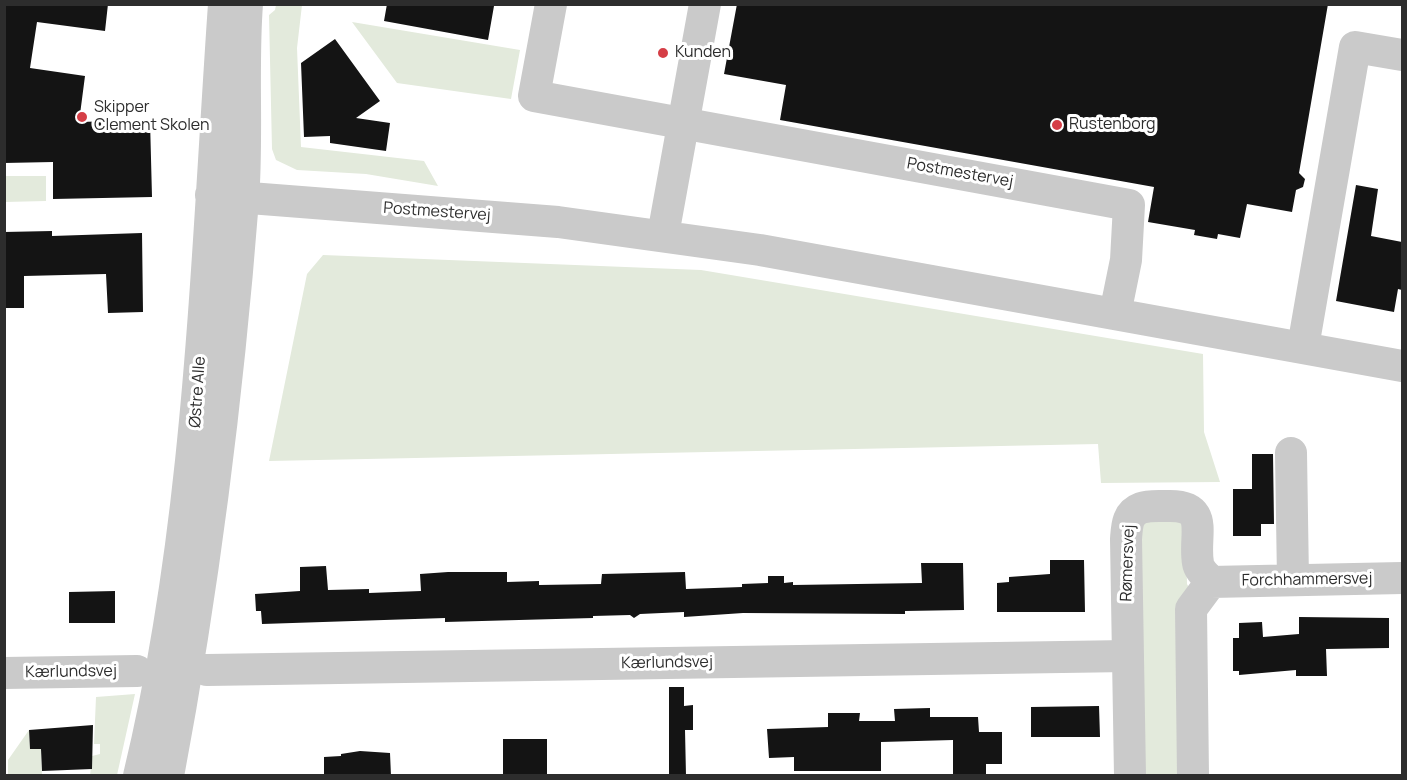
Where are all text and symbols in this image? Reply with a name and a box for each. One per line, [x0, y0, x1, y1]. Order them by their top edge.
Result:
place label: Kunden [675, 43, 731, 63]
marker: Kunden [656, 46, 670, 60]
place label: Skipper Clement Skolen [94, 98, 209, 136]
marker: Skipper Clement Skolen [75, 110, 89, 124]
place label: Rustenborg [1069, 115, 1156, 135]
marker: Rustenborg [1050, 118, 1064, 132]
street label: Postmestervej [905, 154, 1015, 192]
street label: Postmestervej [383, 199, 491, 225]
street label: Østre Alle [186, 356, 210, 428]
street label: Rømersvej [1117, 524, 1139, 602]
street label: Forchhammersvej [1241, 569, 1373, 591]
street label: Kærlundsvej [621, 653, 713, 673]
street label: Kærlundsvej [25, 662, 117, 682]

